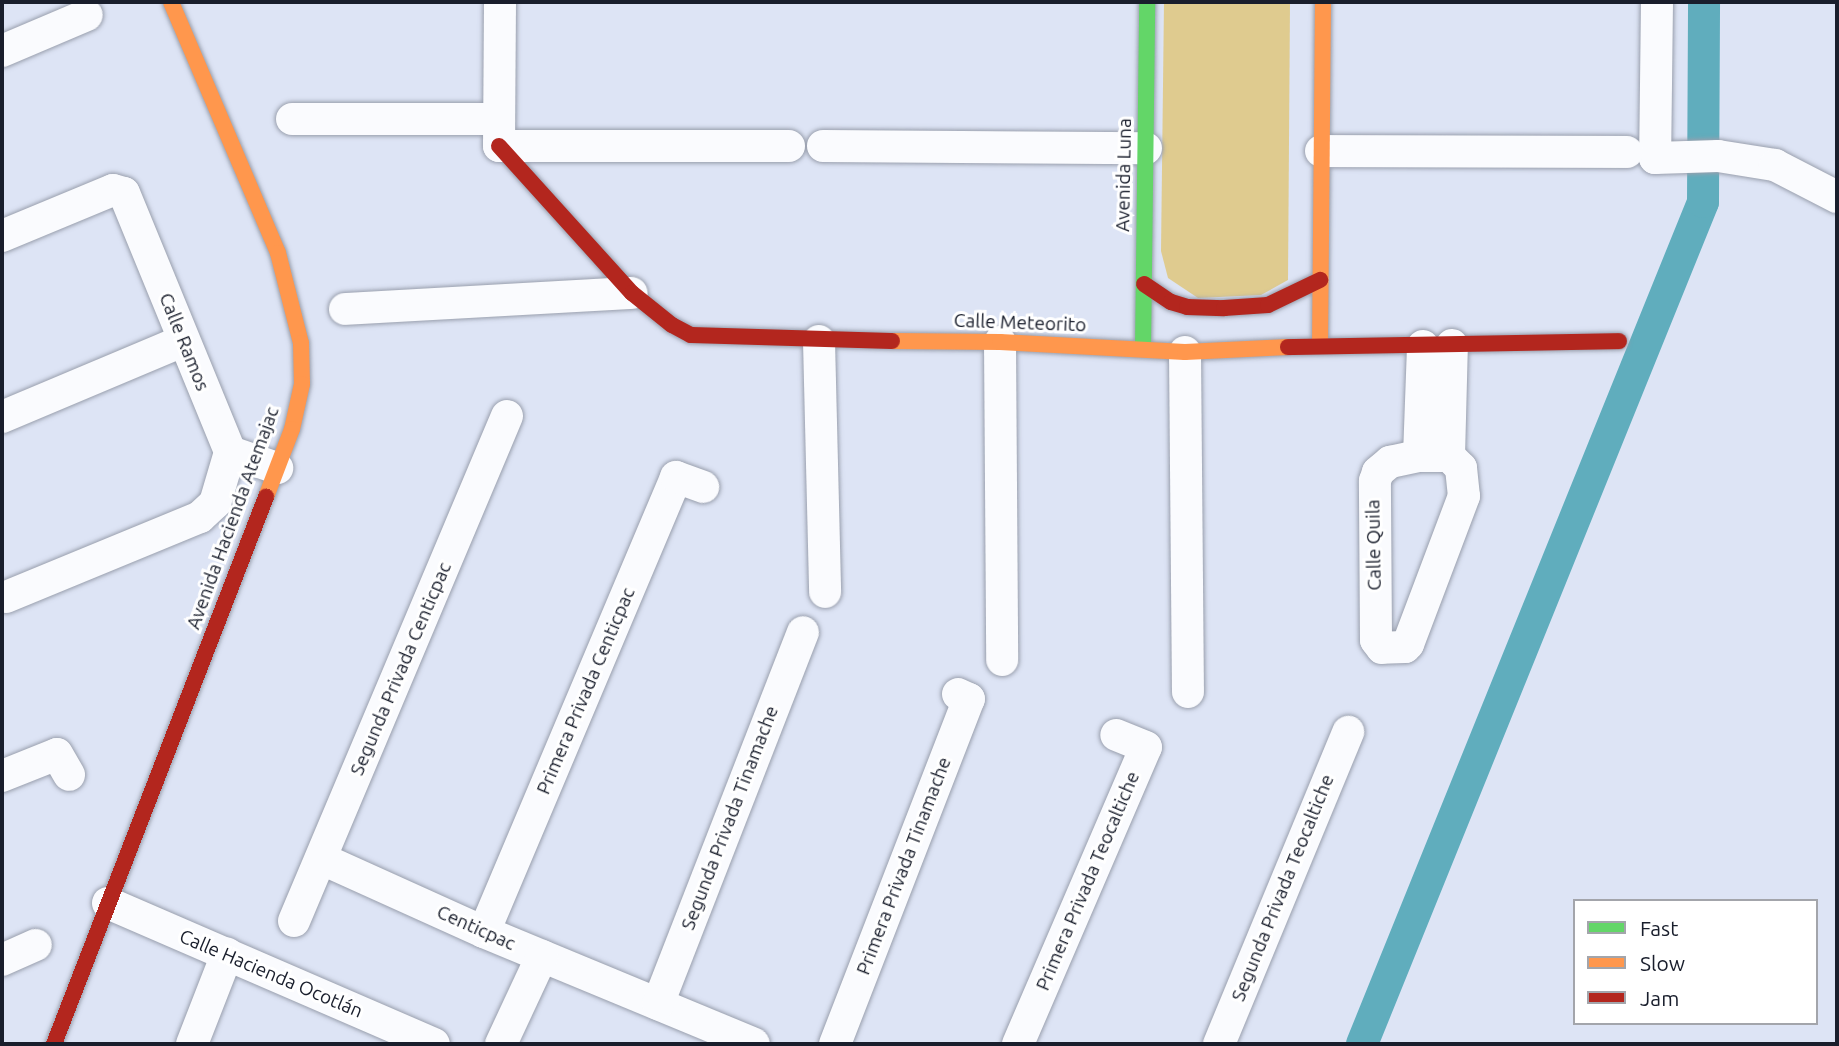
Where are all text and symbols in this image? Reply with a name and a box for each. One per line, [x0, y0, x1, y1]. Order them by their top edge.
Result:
street label: Avenida Luna [1112, 118, 1136, 232]
street label: Calle Ramos [154, 290, 214, 394]
street label: Calle Meteorito [953, 309, 1087, 337]
street label: Avenida Hacienda Atemajac [182, 404, 284, 632]
street label: Calle Quila [1362, 499, 1386, 591]
street label: Segunda Privada Centicpac [346, 559, 456, 779]
street label: Primera Privada Centicpac [532, 584, 640, 798]
street label: Segunda Privada Tinamache [677, 703, 783, 933]
street label: Primera Privada Tinamache [852, 754, 956, 978]
street label: Primera Privada Teocaltiche [1031, 768, 1145, 994]
street label: Segunda Privada Teocaltiche [1227, 771, 1339, 1005]
legend [1573, 899, 1818, 1025]
street label: Centicpac [433, 901, 519, 955]
text: Fast [1640, 916, 1678, 940]
street label: Calle Hacienda Ocotlán [176, 925, 366, 1023]
text: Slow [1640, 951, 1685, 975]
text: Jam [1640, 986, 1679, 1010]

